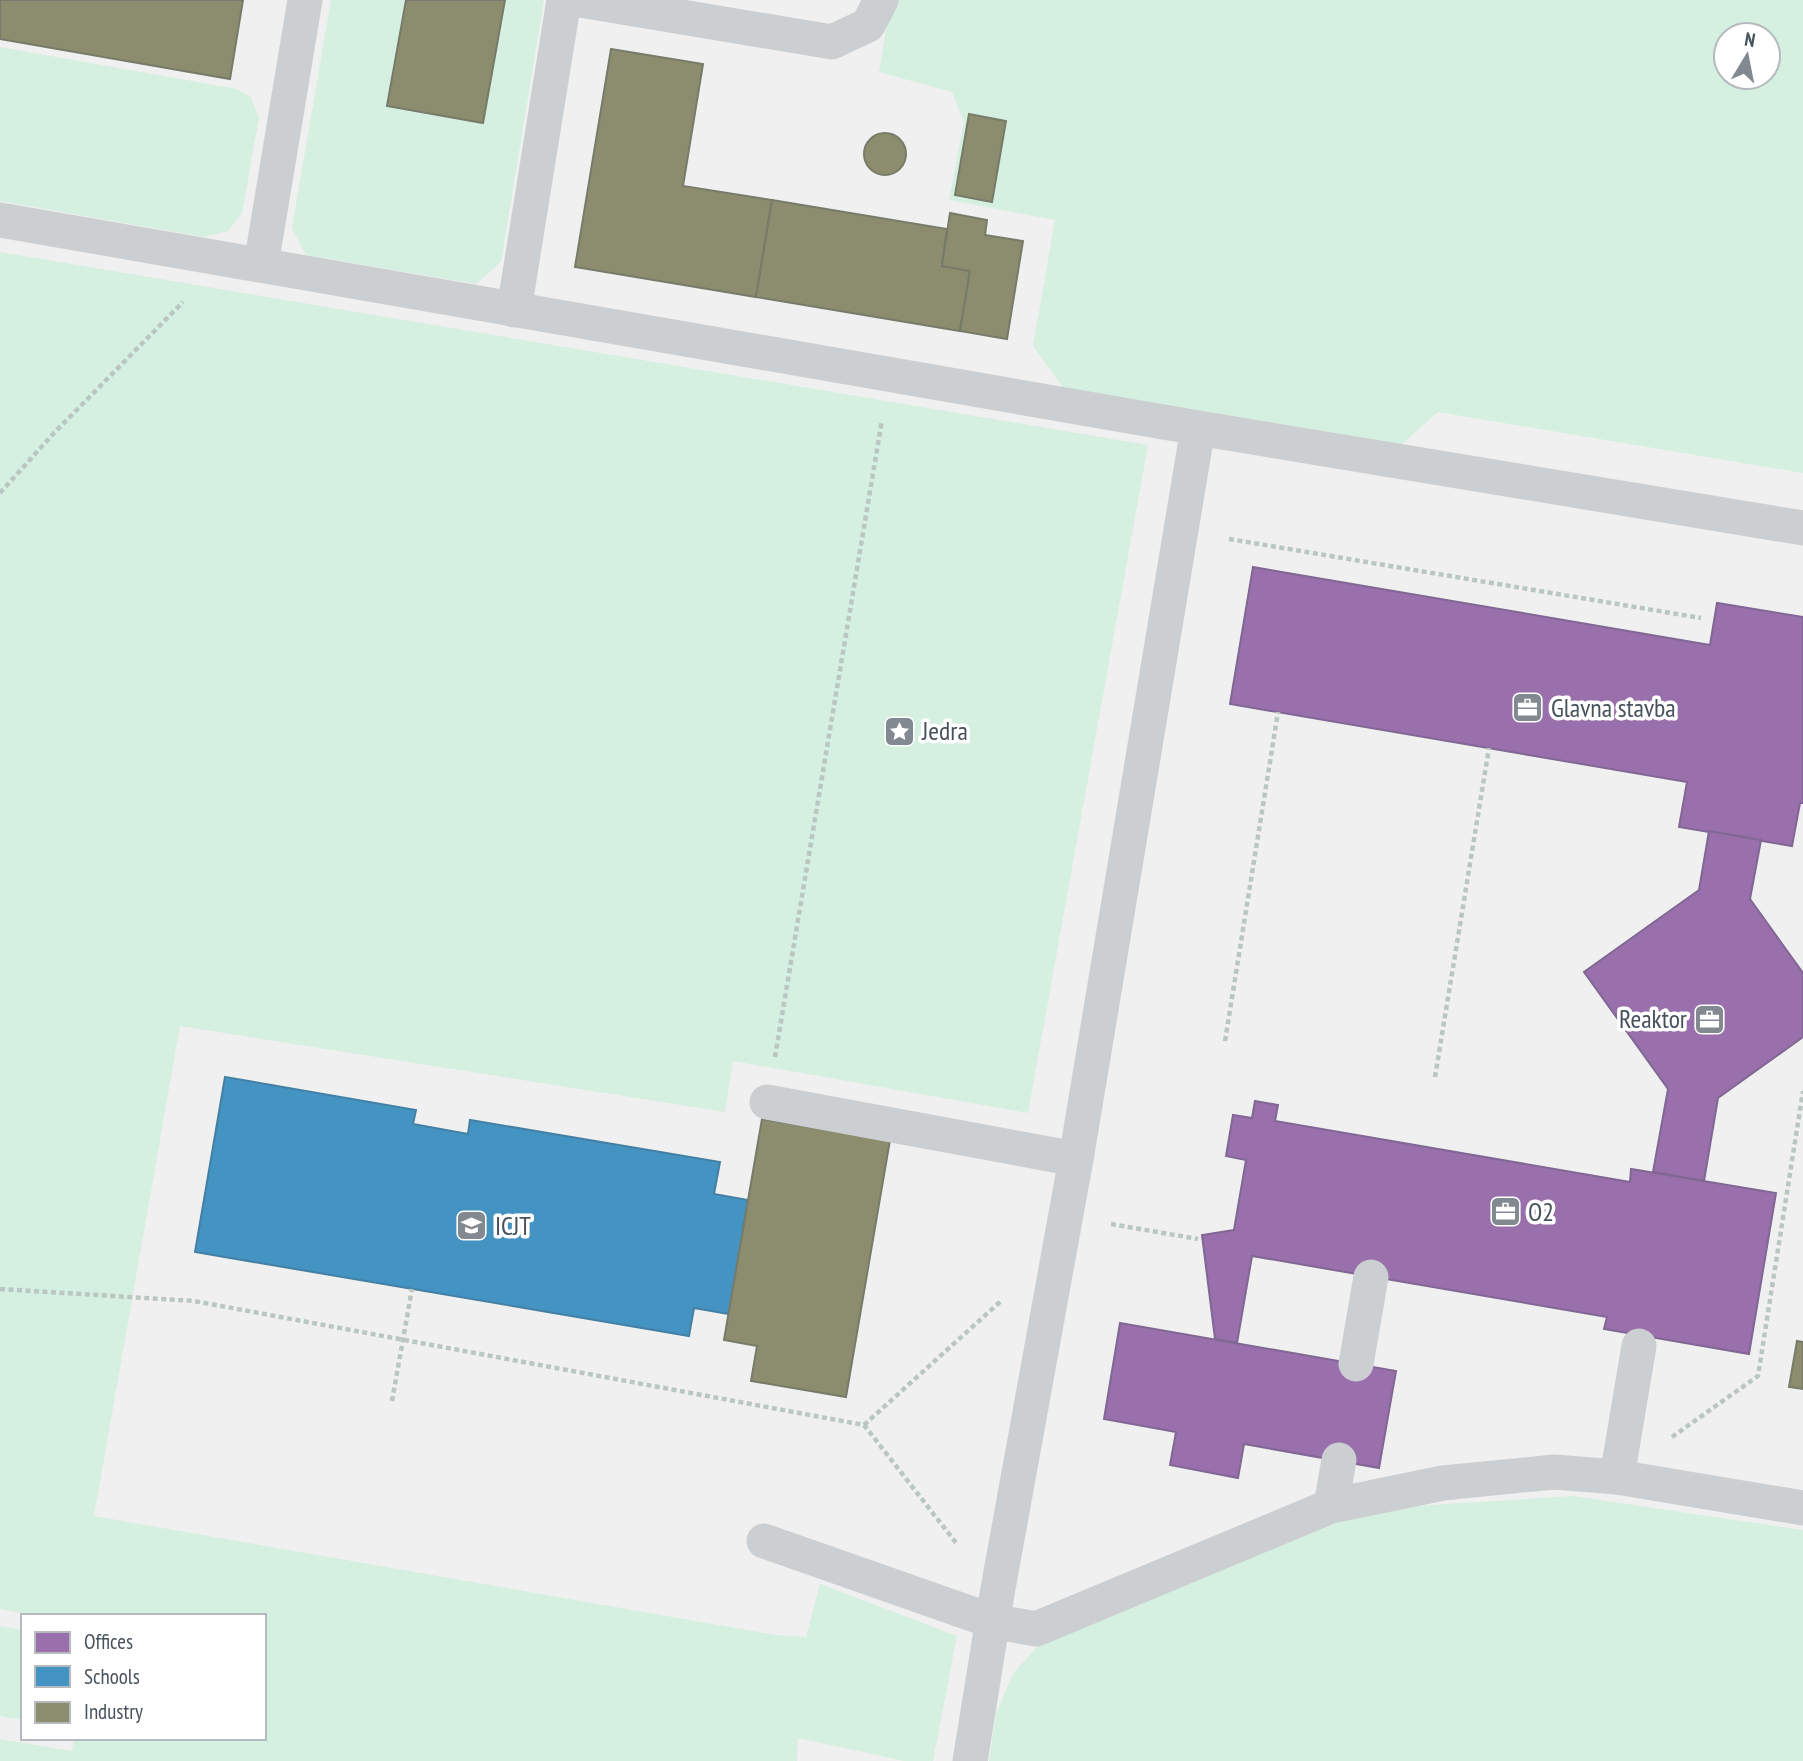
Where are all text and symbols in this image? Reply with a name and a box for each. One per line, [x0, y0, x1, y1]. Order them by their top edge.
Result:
north arrow [1712, 21, 1782, 91]
text: N [1743, 27, 1757, 52]
office icon: Glavna stavba [1511, 691, 1545, 725]
place label: Glavna stavba [1551, 691, 1676, 724]
place icon: Jedra [882, 714, 916, 748]
place label: Jedra [921, 714, 968, 747]
place label: Reaktor [1619, 1002, 1687, 1035]
office icon: Reaktor [1693, 1002, 1727, 1036]
office icon: O2 [1488, 1195, 1522, 1229]
place label: O2 [1528, 1195, 1554, 1228]
school or university icon: ICJT [455, 1209, 489, 1243]
place label: ICJT [495, 1209, 531, 1242]
legend [21, 1614, 266, 1740]
text: Offices [84, 1628, 133, 1655]
text: Schools [84, 1663, 140, 1690]
text: Industry [84, 1698, 143, 1725]

